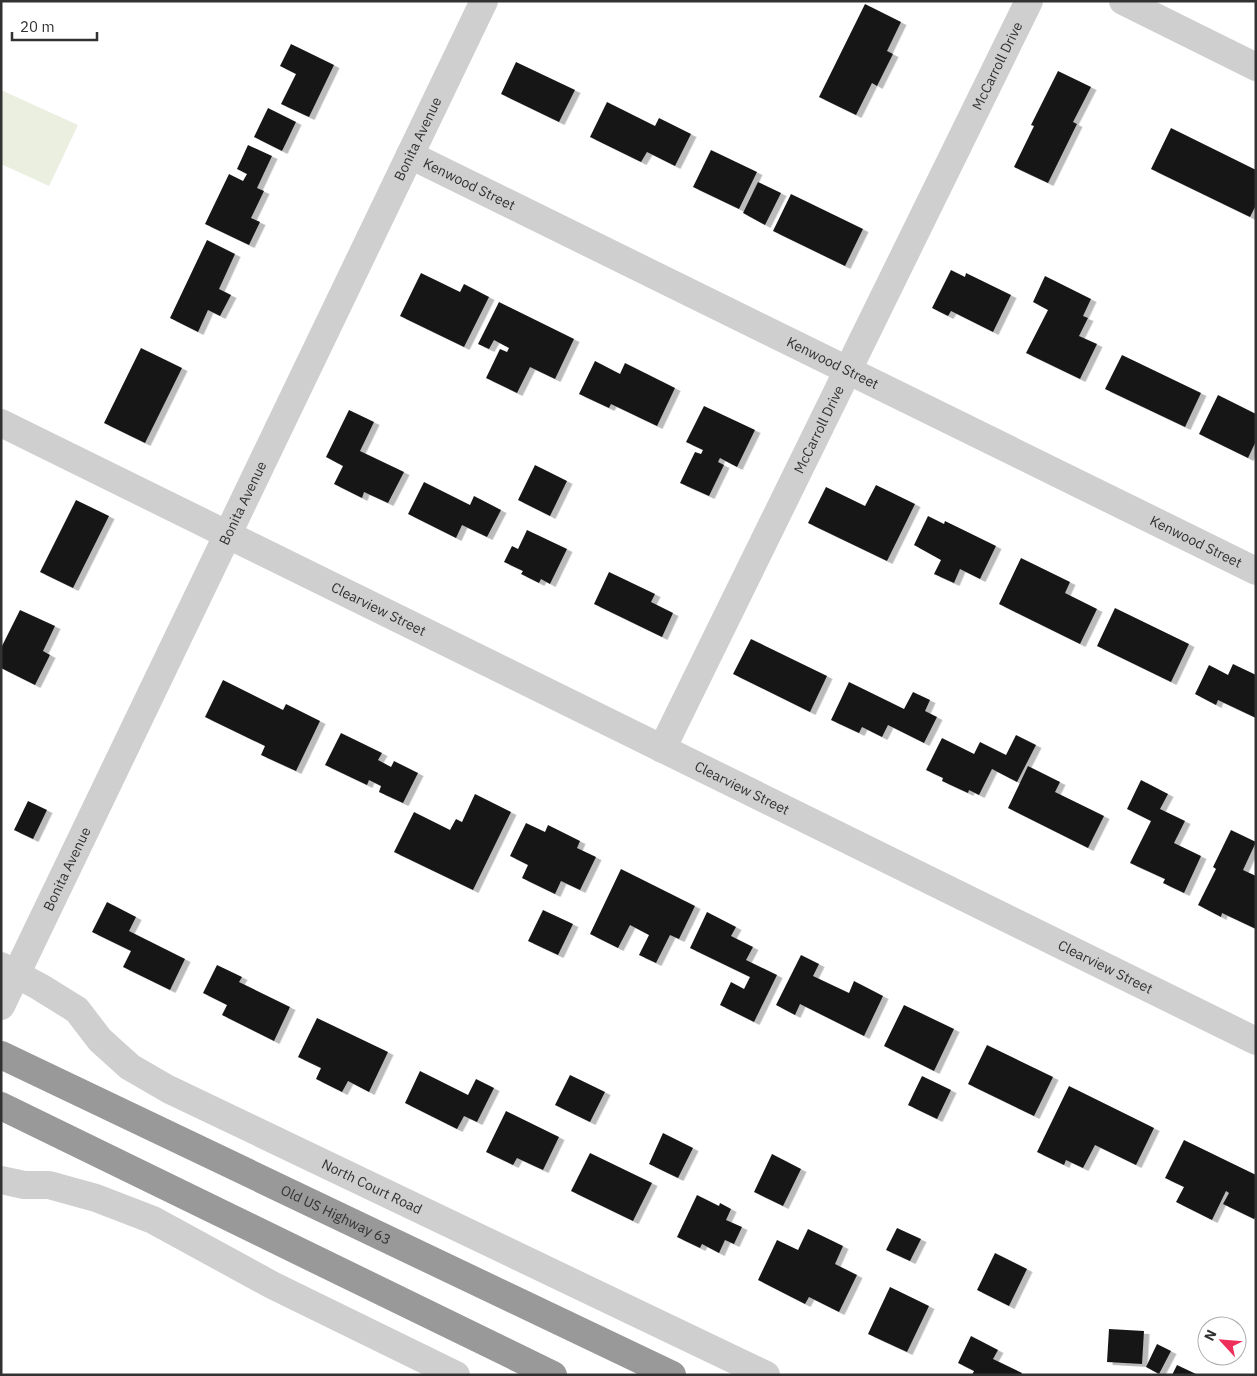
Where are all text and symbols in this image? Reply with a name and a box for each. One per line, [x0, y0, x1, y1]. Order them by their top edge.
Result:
scale bar [12, 10, 98, 42]
text: 20 m [20, 17, 55, 36]
street label: McCarroll Drive [968, 18, 1027, 113]
street label: Bonita Avenue [390, 94, 446, 184]
street label: Kenwood Street [420, 154, 518, 214]
street label: Kenwood Street [784, 333, 882, 393]
street label: McCarroll Drive [790, 382, 848, 476]
street label: Bonita Avenue [215, 458, 271, 548]
street label: Kenwood Street [1147, 511, 1245, 572]
street label: Clearview Street [328, 578, 429, 640]
street label: Clearview Street [692, 757, 792, 819]
street label: Bonita Avenue [39, 824, 95, 914]
street label: Clearview Street [1055, 936, 1156, 998]
street label: North Court Road [319, 1155, 425, 1218]
street label: Old US Highway 63 [278, 1181, 394, 1249]
north arrow [1197, 1316, 1247, 1366]
text: N [1200, 1327, 1221, 1344]

